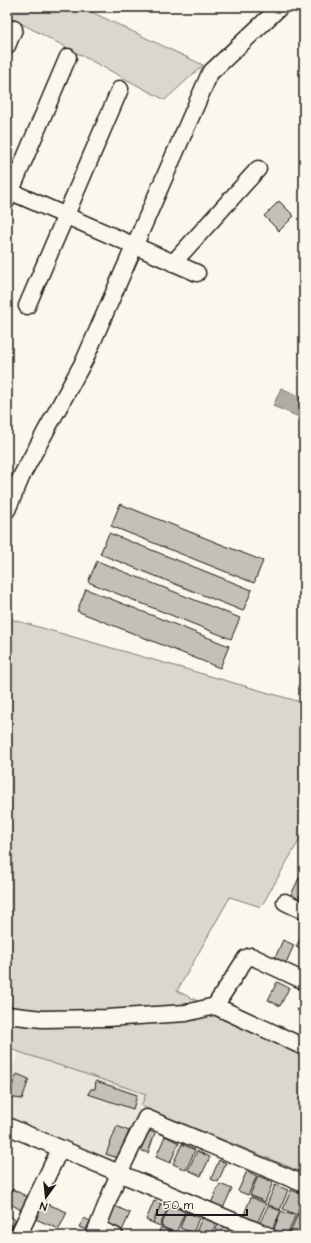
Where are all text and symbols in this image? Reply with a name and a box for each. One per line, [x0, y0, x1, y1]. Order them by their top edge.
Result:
north arrow [26, 1177, 66, 1217]
scale bar [157, 1191, 247, 1217]
text: 50 m [163, 1197, 194, 1214]
text: N [38, 1198, 49, 1214]

